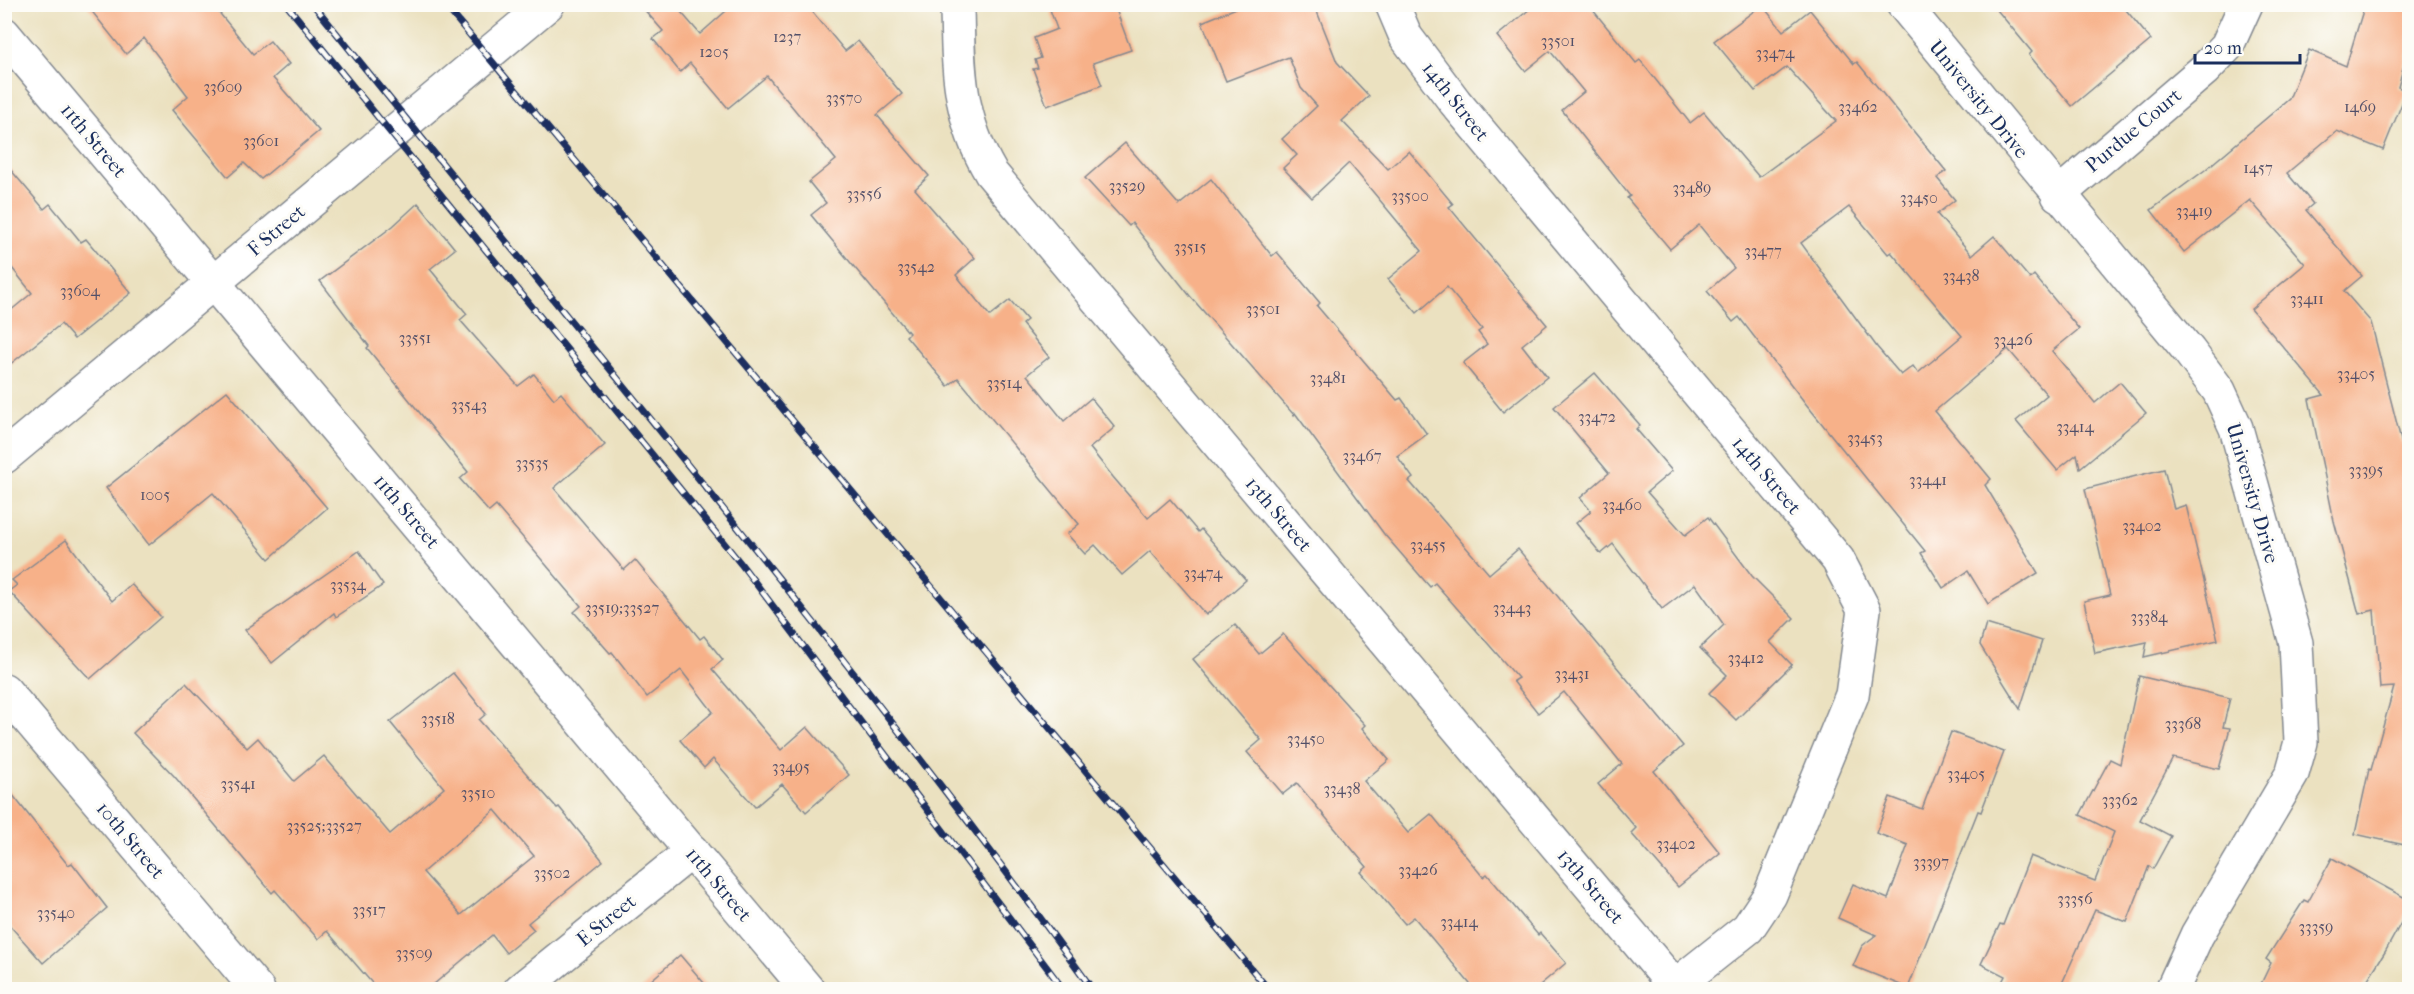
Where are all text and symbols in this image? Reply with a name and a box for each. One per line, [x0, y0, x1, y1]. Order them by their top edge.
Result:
house number: 1237 [773, 27, 801, 46]
scale bar [2195, 27, 2300, 65]
house number: 33501 [1541, 31, 1575, 50]
street label: University Drive [1924, 36, 2033, 163]
text: 20 m [2204, 38, 2242, 59]
house number: 1205 [699, 42, 729, 61]
house number: 33474 [1756, 43, 1795, 62]
street label: 14th Street [1417, 57, 1494, 146]
house number: 33609 [203, 77, 243, 96]
street label: Purdue Court [2081, 84, 2186, 177]
house number: 33570 [826, 88, 862, 107]
house number: 33462 [1838, 97, 1878, 116]
house number: 1469 [2344, 97, 2376, 116]
street label: 11th Street [56, 99, 131, 182]
house number: 33601 [243, 131, 279, 150]
house number: 1457 [2243, 158, 2273, 177]
house number: 33529 [1109, 176, 1145, 195]
house number: 33489 [1673, 178, 1712, 197]
house number: 33556 [846, 184, 882, 203]
house number: 33500 [1391, 186, 1429, 205]
house number: 33450 [1900, 188, 1938, 207]
street label: F Street [243, 200, 310, 261]
house number: 33419 [2176, 201, 2212, 220]
house number: 33515 [1174, 237, 1206, 256]
house number: 33477 [1744, 241, 1782, 260]
house number: 33542 [897, 257, 935, 276]
house number: 33438 [1942, 266, 1980, 285]
house number: 33604 [60, 281, 101, 300]
house number: 33411 [2290, 289, 2324, 308]
house number: 33501 [1246, 299, 1280, 318]
house number: 33551 [399, 328, 431, 347]
house number: 33426 [1993, 330, 2033, 349]
house number: 33405 [2337, 364, 2375, 383]
house number: 33481 [1310, 368, 1346, 387]
house number: 33514 [986, 373, 1022, 392]
house number: 33543 [451, 395, 487, 414]
house number: 33472 [1578, 407, 1616, 426]
house number: 33414 [2056, 417, 2094, 436]
street label: University Drive [2222, 420, 2284, 566]
house number: 33453 [1847, 428, 1883, 447]
street label: 14th Street [1727, 432, 1806, 519]
house number: 33467 [1343, 446, 1382, 465]
house number: 33535 [515, 453, 549, 472]
house number: 33395 [2349, 460, 2384, 479]
street label: 11th Street [369, 470, 444, 553]
house number: 33441 [1909, 470, 1947, 489]
street label: 13th Street [1241, 472, 1317, 556]
house number: 1005 [140, 485, 170, 504]
house number: 33460 [1602, 495, 1642, 514]
house number: 33402 [2122, 516, 2162, 535]
house number: 33455 [1410, 535, 1446, 554]
house number: 33474 [1184, 563, 1223, 582]
house number: 33534 [330, 575, 367, 594]
house number: 33519;33527 [585, 598, 659, 617]
house number: 33443 [1493, 598, 1531, 617]
house number: 33384 [2130, 607, 2168, 626]
house number: 33412 [1728, 648, 1764, 667]
house number: 33431 [1555, 664, 1589, 683]
house number: 33518 [421, 709, 455, 728]
house number: 33368 [2165, 714, 2201, 733]
house number: 33450 [1287, 729, 1325, 748]
house number: 33495 [772, 757, 810, 776]
house number: 33405 [1947, 764, 1985, 783]
house number: 33541 [220, 774, 256, 793]
house number: 33438 [1323, 779, 1361, 798]
house number: 33510 [461, 783, 495, 802]
house number: 33362 [2102, 790, 2138, 809]
street label: 10th Street [92, 797, 169, 884]
house number: 33525;33527 [286, 816, 362, 835]
house number: 33402 [1656, 834, 1696, 853]
street label: 11th Street [681, 843, 756, 926]
street label: 13th Street [1553, 844, 1629, 928]
house number: 33397 [1913, 852, 1949, 871]
house number: 33426 [1398, 860, 1438, 879]
house number: 33502 [533, 863, 571, 882]
house number: 33356 [2057, 889, 2093, 908]
street label: E Street [572, 890, 640, 951]
house number: 33517 [352, 900, 386, 919]
house number: 33540 [37, 903, 75, 922]
house number: 33414 [1440, 912, 1478, 931]
house number: 33359 [2299, 917, 2334, 936]
house number: 33509 [395, 943, 433, 962]

